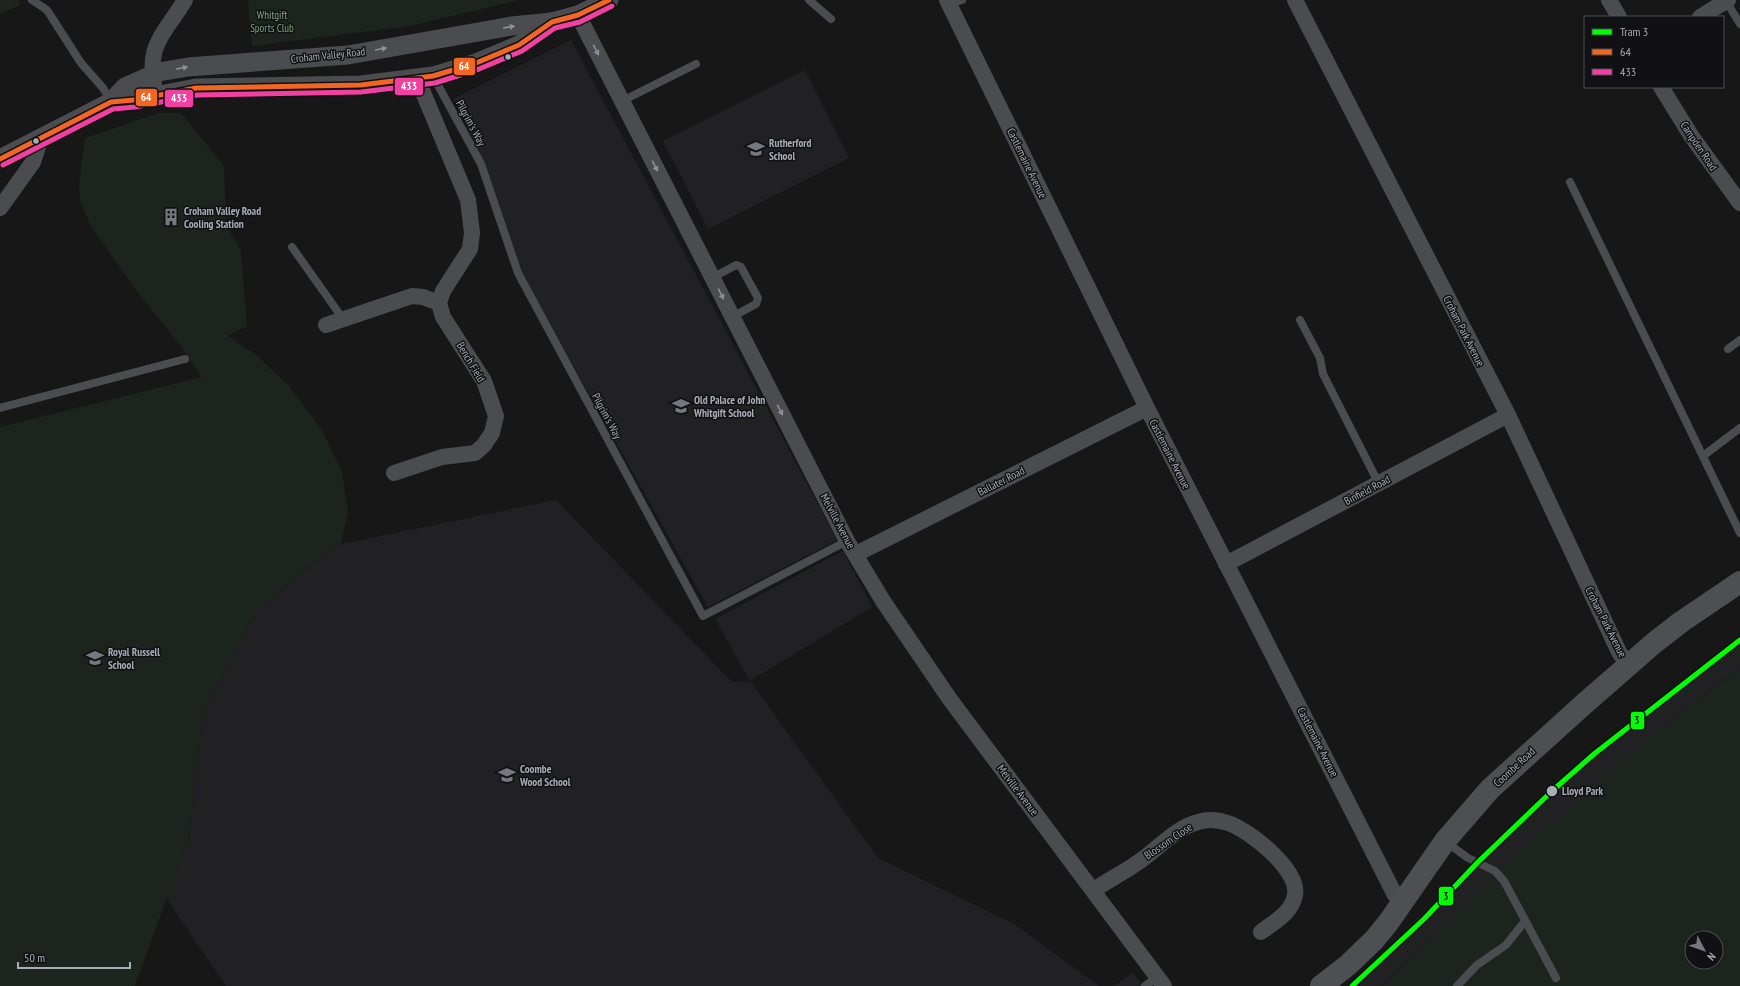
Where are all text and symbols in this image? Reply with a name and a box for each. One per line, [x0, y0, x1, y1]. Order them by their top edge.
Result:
park label: Whitgift Sports Club [250, 8, 294, 35]
legend [1584, 16, 1724, 88]
one-way arrow [503, 24, 515, 30]
text: Tram 3 [1620, 24, 1648, 39]
street label: Croham Valley Road [290, 44, 366, 66]
one-way arrow [593, 44, 599, 56]
text: 64 [1620, 44, 1631, 59]
one-way arrow [374, 46, 387, 52]
unlabelled marker [503, 52, 513, 62]
line badge: 64 [453, 57, 476, 76]
text: 64 [459, 59, 470, 73]
one-way arrow [175, 64, 188, 70]
text: 433 [1620, 64, 1636, 79]
line badge: 433 [394, 77, 424, 96]
text: 433 [401, 79, 417, 93]
line badge: 64 [135, 88, 158, 107]
line badge: 433 [164, 89, 194, 108]
text: 64 [141, 90, 152, 104]
text: 433 [171, 91, 187, 105]
street label: Pilgrim's Way [453, 98, 489, 149]
street label: Campden Road [1677, 119, 1721, 174]
street label: Castlemaine Avenue [1004, 126, 1050, 201]
unlabelled marker [31, 136, 41, 146]
place label: Rutherford School [769, 136, 812, 163]
school or university icon: Rutherford School [746, 139, 766, 159]
one-way arrow [652, 160, 658, 171]
place label: Croham Valley Road Cooling Station [184, 204, 261, 231]
building icon: Croham Valley Road Cooling Station [161, 207, 181, 227]
one-way arrow [717, 288, 724, 300]
street label: Croham Park Avenue [1440, 293, 1488, 369]
street label: Bench Field [454, 339, 489, 385]
street label: Pilgrim's Way [589, 391, 625, 442]
place label: Old Palace of John Whitgift School [693, 393, 765, 420]
school or university icon: Old Palace of John Whitgift School [671, 396, 691, 416]
one-way arrow [777, 404, 783, 415]
street label: Castlemaine Avenue [1146, 417, 1194, 492]
street label: Ballater Road [975, 463, 1027, 499]
street label: Binfield Road [1342, 472, 1393, 508]
street label: Melville Avenue [818, 491, 859, 551]
street label: Croham Park Avenue [1582, 584, 1630, 660]
place label: Royal Russell School [108, 645, 160, 672]
school or university icon: Royal Russell School [85, 648, 105, 668]
street label: Castlemaine Avenue [1294, 705, 1342, 780]
line badge: 3 [1630, 711, 1645, 730]
text: 3 [1634, 713, 1640, 727]
street label: Coombe Road [1490, 744, 1538, 790]
place label: Coombe Wood School [519, 762, 571, 789]
street label: Melville Avenue [994, 762, 1042, 819]
school or university icon: Coombe Wood School [497, 765, 517, 785]
marker: Lloyd Park [1545, 784, 1559, 798]
place label: Lloyd Park [1562, 784, 1603, 798]
street label: Blossom Close [1141, 820, 1195, 862]
line badge: 3 [1438, 886, 1454, 906]
text: 3 [1443, 889, 1449, 903]
north arrow [1684, 930, 1724, 970]
scale bar [18, 944, 130, 970]
text: 50 m [24, 950, 45, 965]
text: N [1704, 950, 1719, 963]

